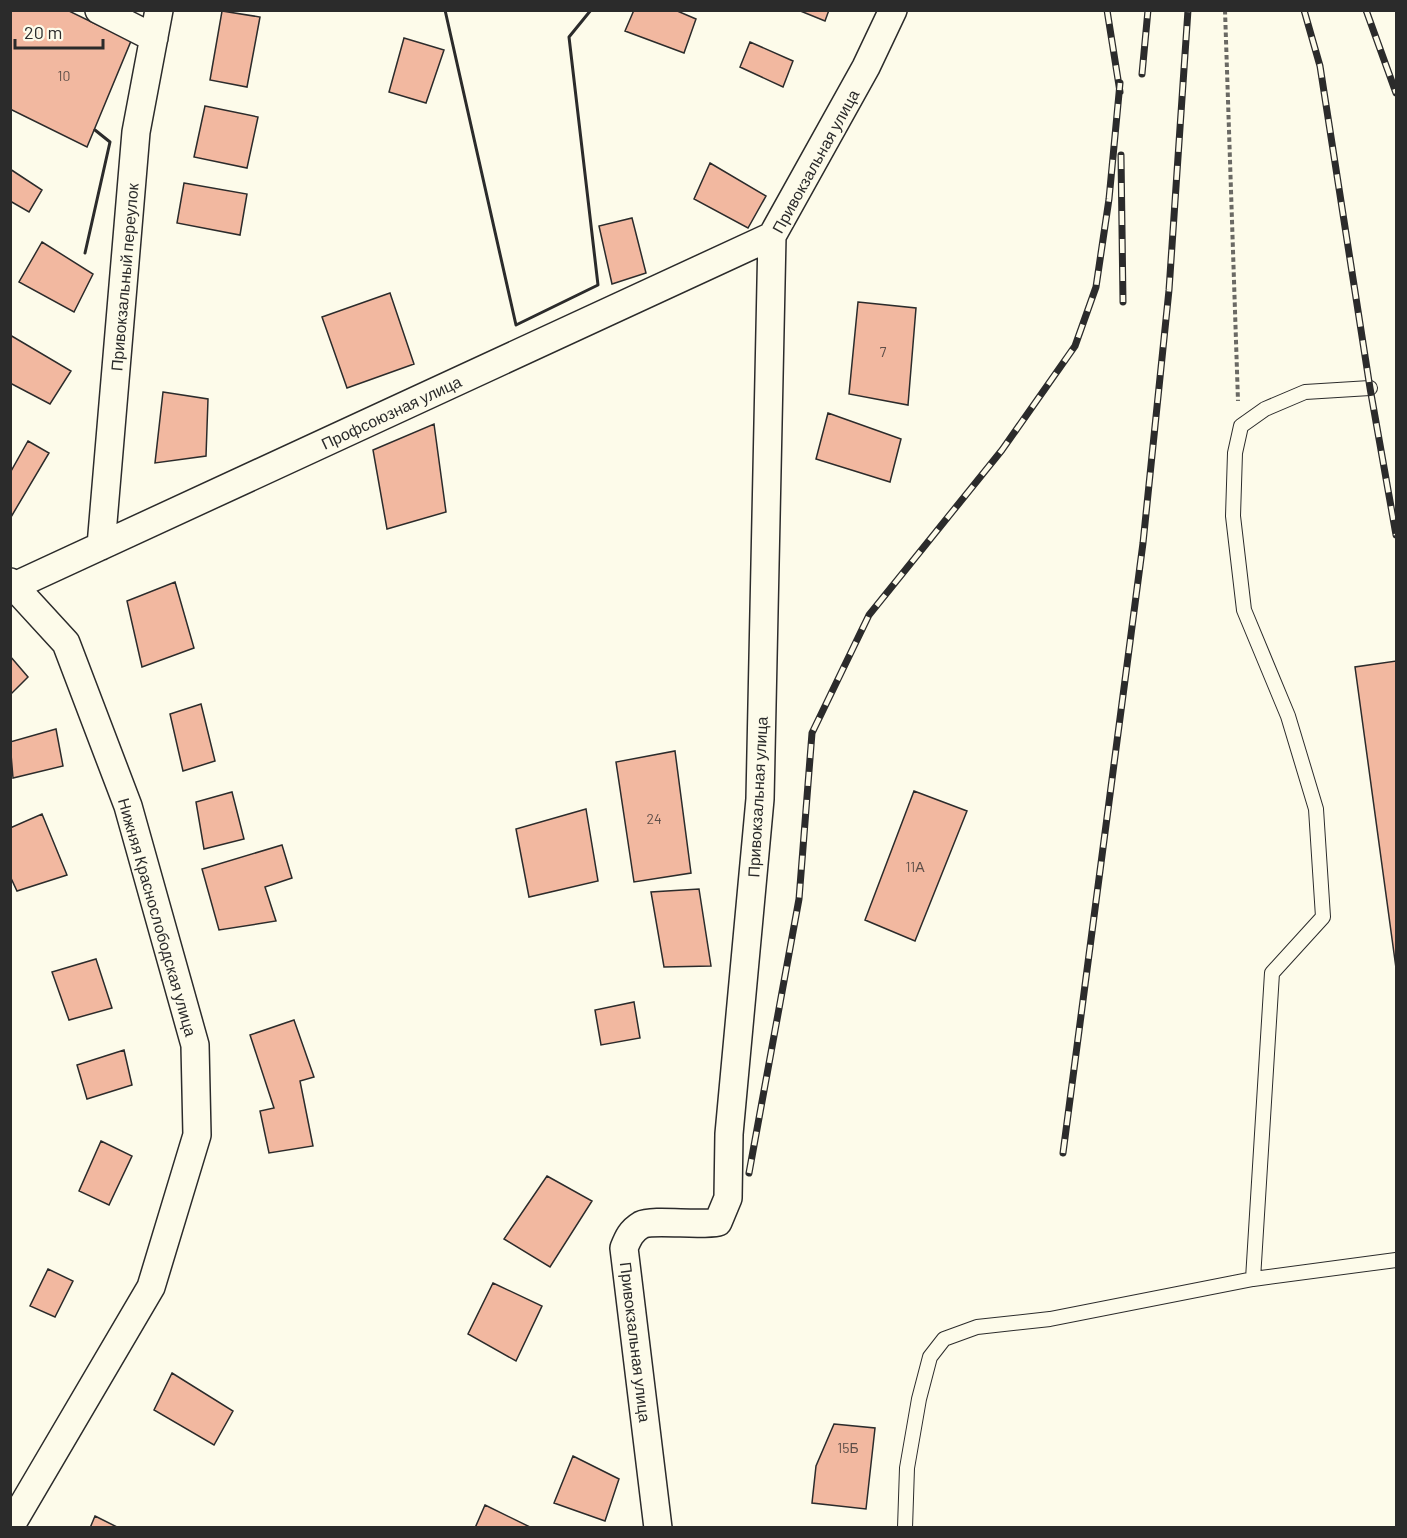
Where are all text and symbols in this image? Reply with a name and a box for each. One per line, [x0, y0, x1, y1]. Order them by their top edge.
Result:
scale bar [15, 12, 104, 50]
text: 20 m [24, 21, 62, 43]
house number: 10 [58, 67, 70, 84]
street label: Привокзальная улица [768, 86, 862, 236]
street label: Привокзальный переулок [106, 181, 142, 372]
house number: 7 [880, 343, 887, 360]
street label: Профсоюзная улица [318, 371, 464, 453]
street label: Привокзальная улица [743, 716, 771, 878]
street label: Нижняя Краснослободская улица [115, 796, 201, 1038]
house number: 24 [646, 810, 662, 827]
house number: 11А [905, 858, 925, 875]
street label: Привокзальная улица [617, 1261, 655, 1423]
house number: 15Б [837, 1439, 859, 1456]

